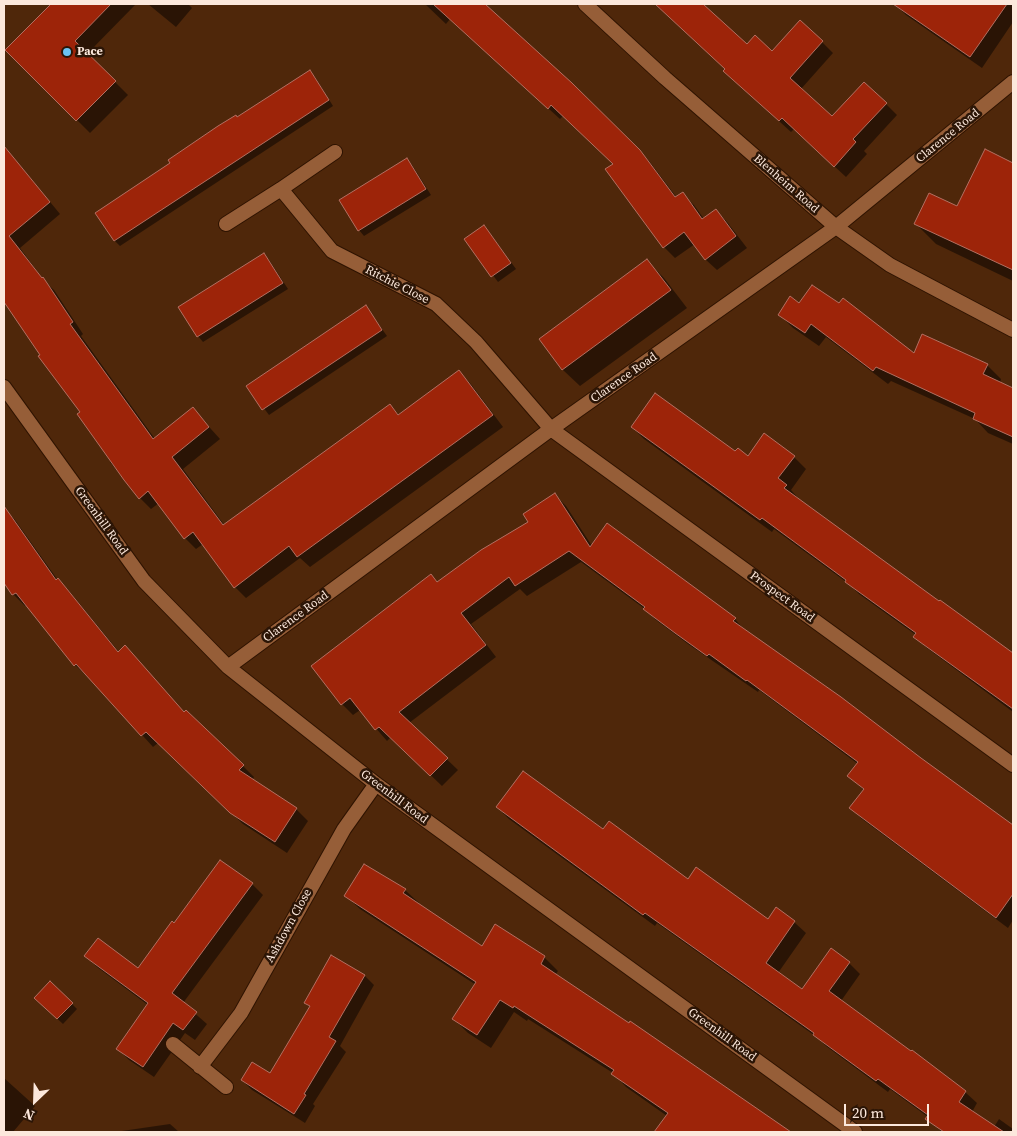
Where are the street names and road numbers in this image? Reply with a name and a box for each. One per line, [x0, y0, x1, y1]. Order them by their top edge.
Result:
street label: Clarence Road [913, 106, 983, 166]
street label: Blenheim Road [750, 152, 822, 216]
street label: Ritchie Close [363, 263, 431, 307]
street label: Clarence Road [588, 350, 660, 406]
street label: Greenhill Road [71, 484, 131, 558]
street label: Prospect Road [747, 569, 817, 625]
street label: Clarence Road [260, 588, 332, 646]
street label: Greenhill Road [357, 767, 431, 827]
street label: Ashdown Close [263, 887, 315, 965]
street label: Greenhill Road [685, 1005, 759, 1065]

